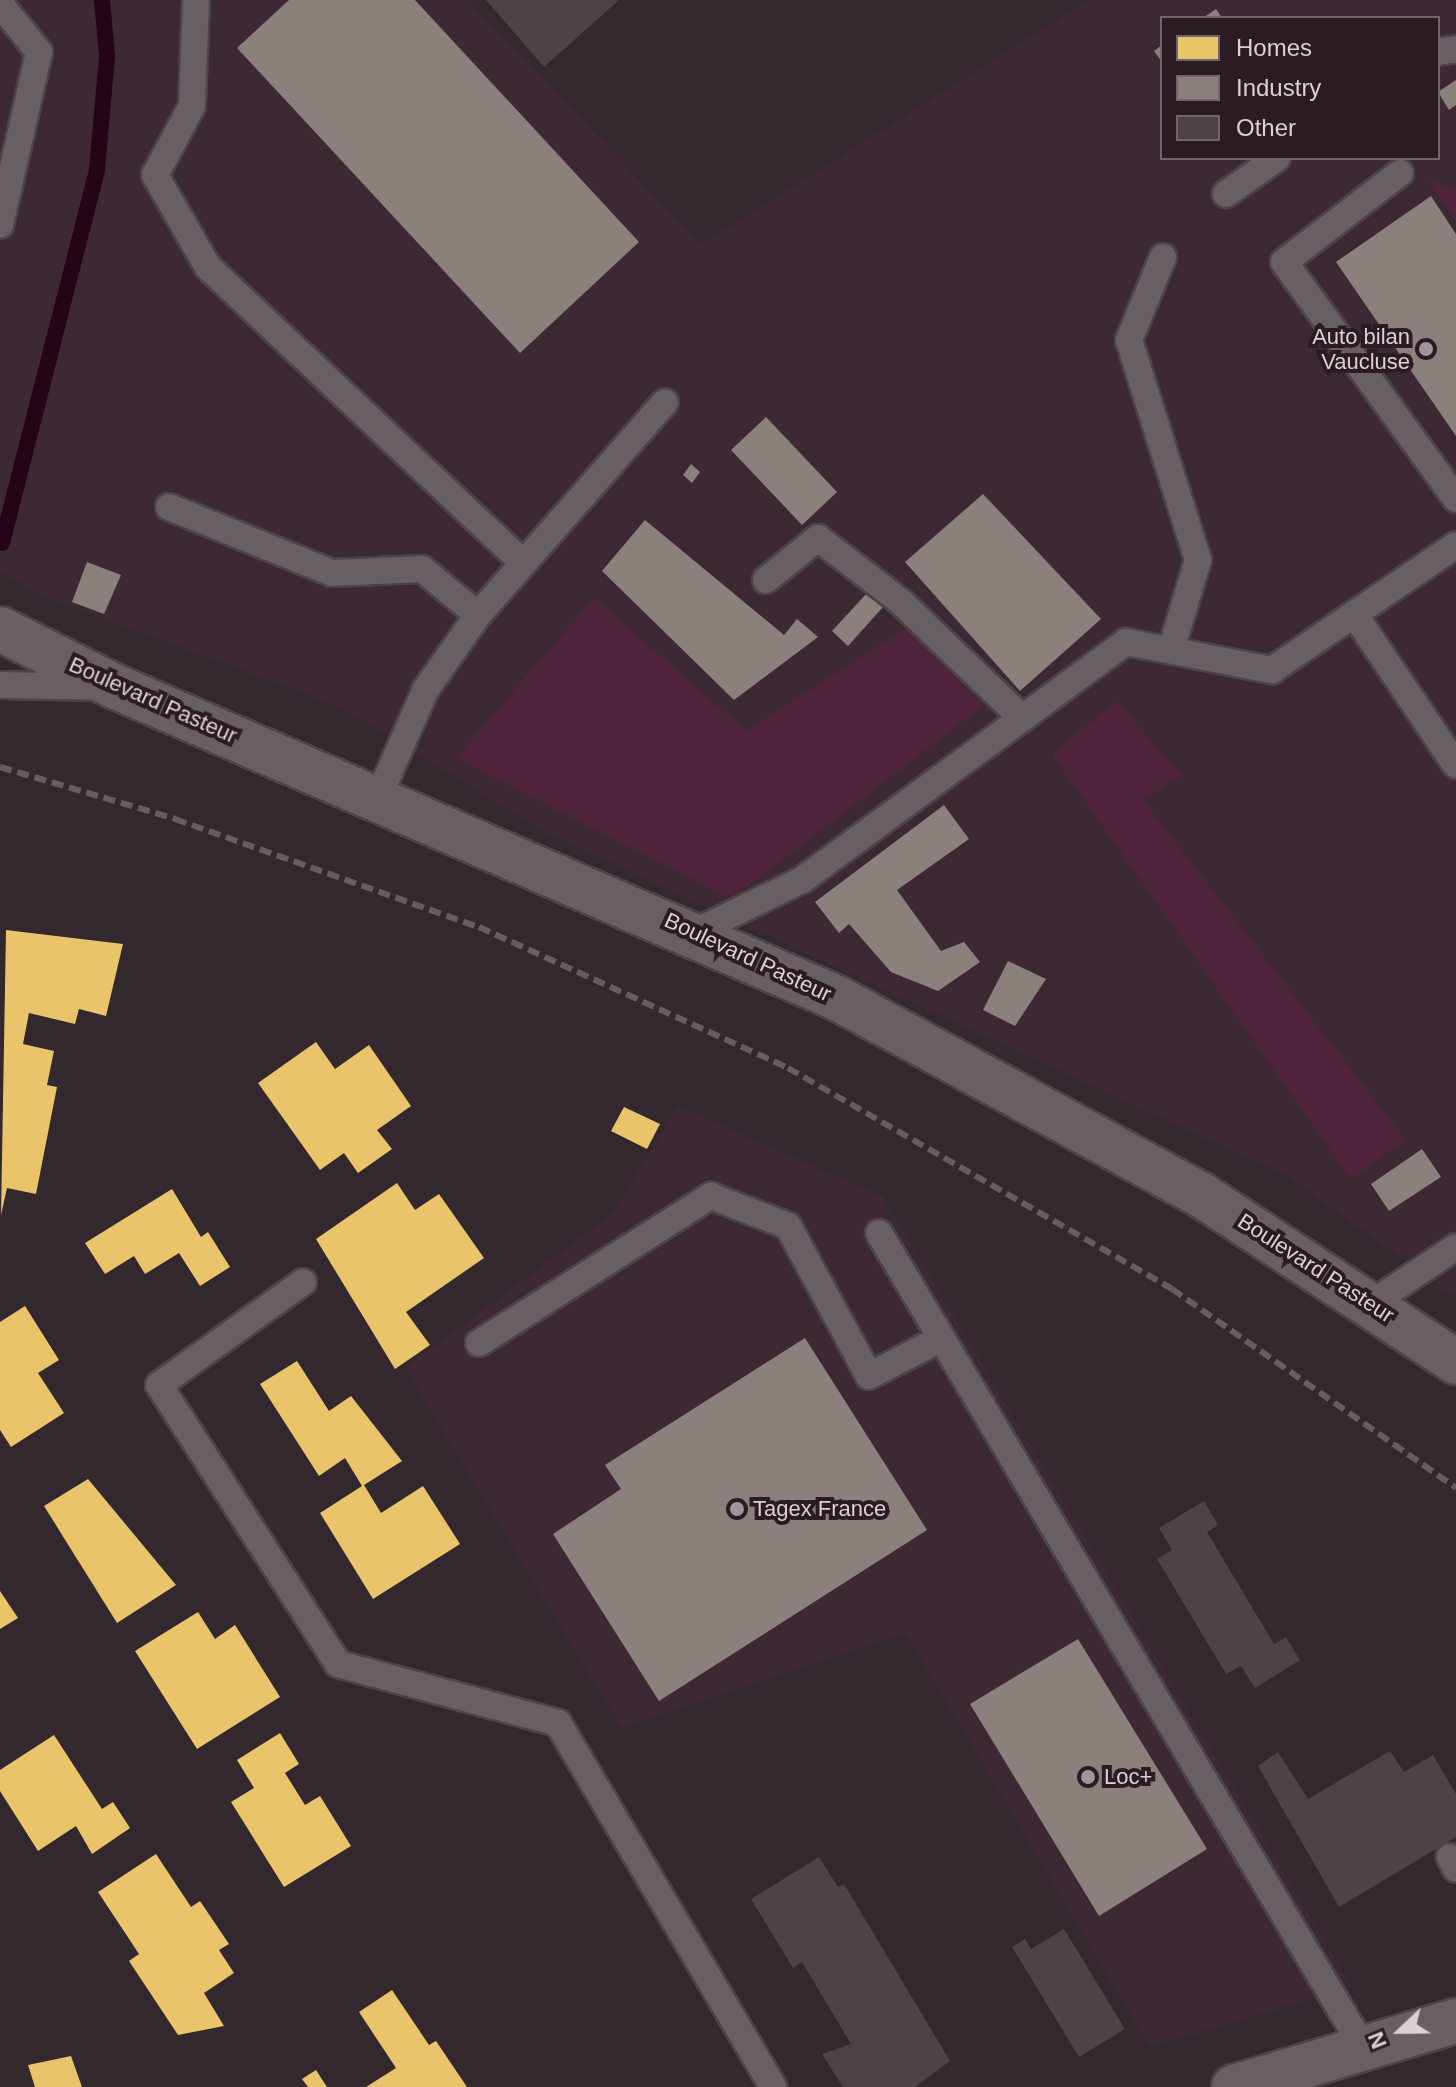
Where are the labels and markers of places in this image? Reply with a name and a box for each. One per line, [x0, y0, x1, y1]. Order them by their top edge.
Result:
place label: Auto bilan Vaucluse [1312, 323, 1410, 374]
marker: Auto bilan Vaucluse [1417, 340, 1435, 358]
place label: Tagex France [753, 1496, 886, 1522]
marker: Tagex France [728, 1500, 746, 1518]
place label: Loc+ [1104, 1764, 1152, 1790]
marker: Loc+ [1079, 1768, 1097, 1786]

